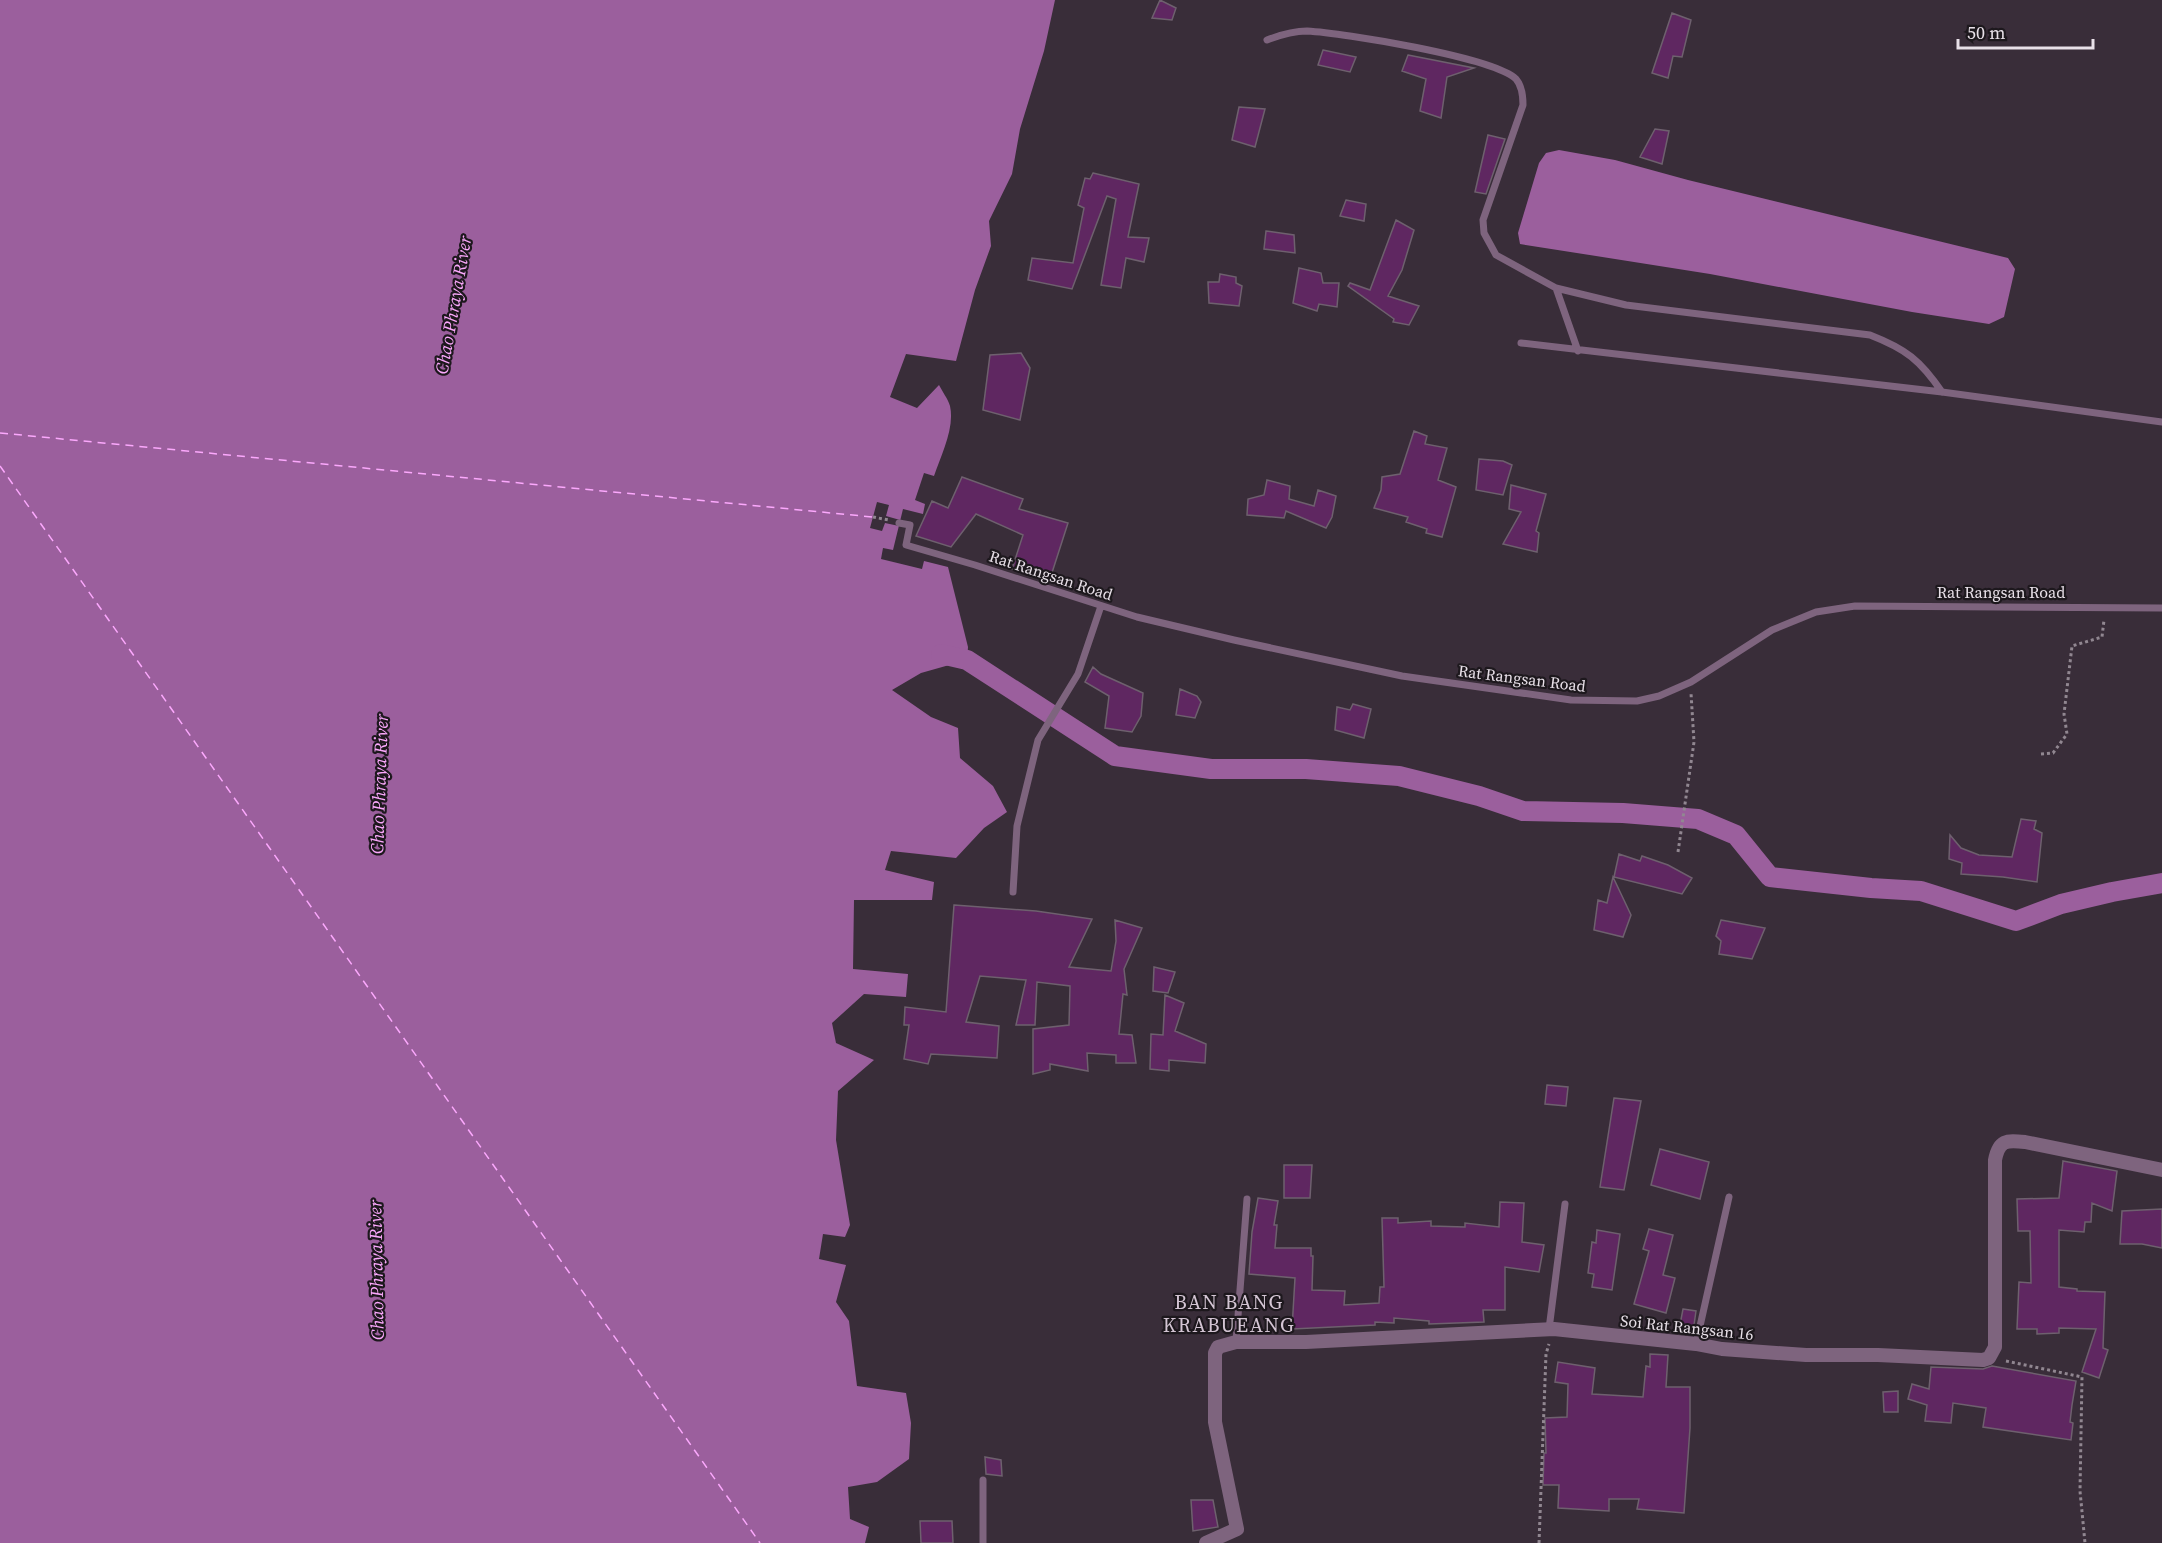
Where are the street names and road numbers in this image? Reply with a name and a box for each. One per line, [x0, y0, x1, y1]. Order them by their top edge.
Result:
street label: Rat Rangsan Road [986, 545, 1116, 605]
street label: Rat Rangsan Road [1937, 581, 2065, 603]
street label: Rat Rangsan Road [1457, 659, 1587, 697]
street label: Soi Rat Rangsan 16 [1619, 1309, 1755, 1345]

